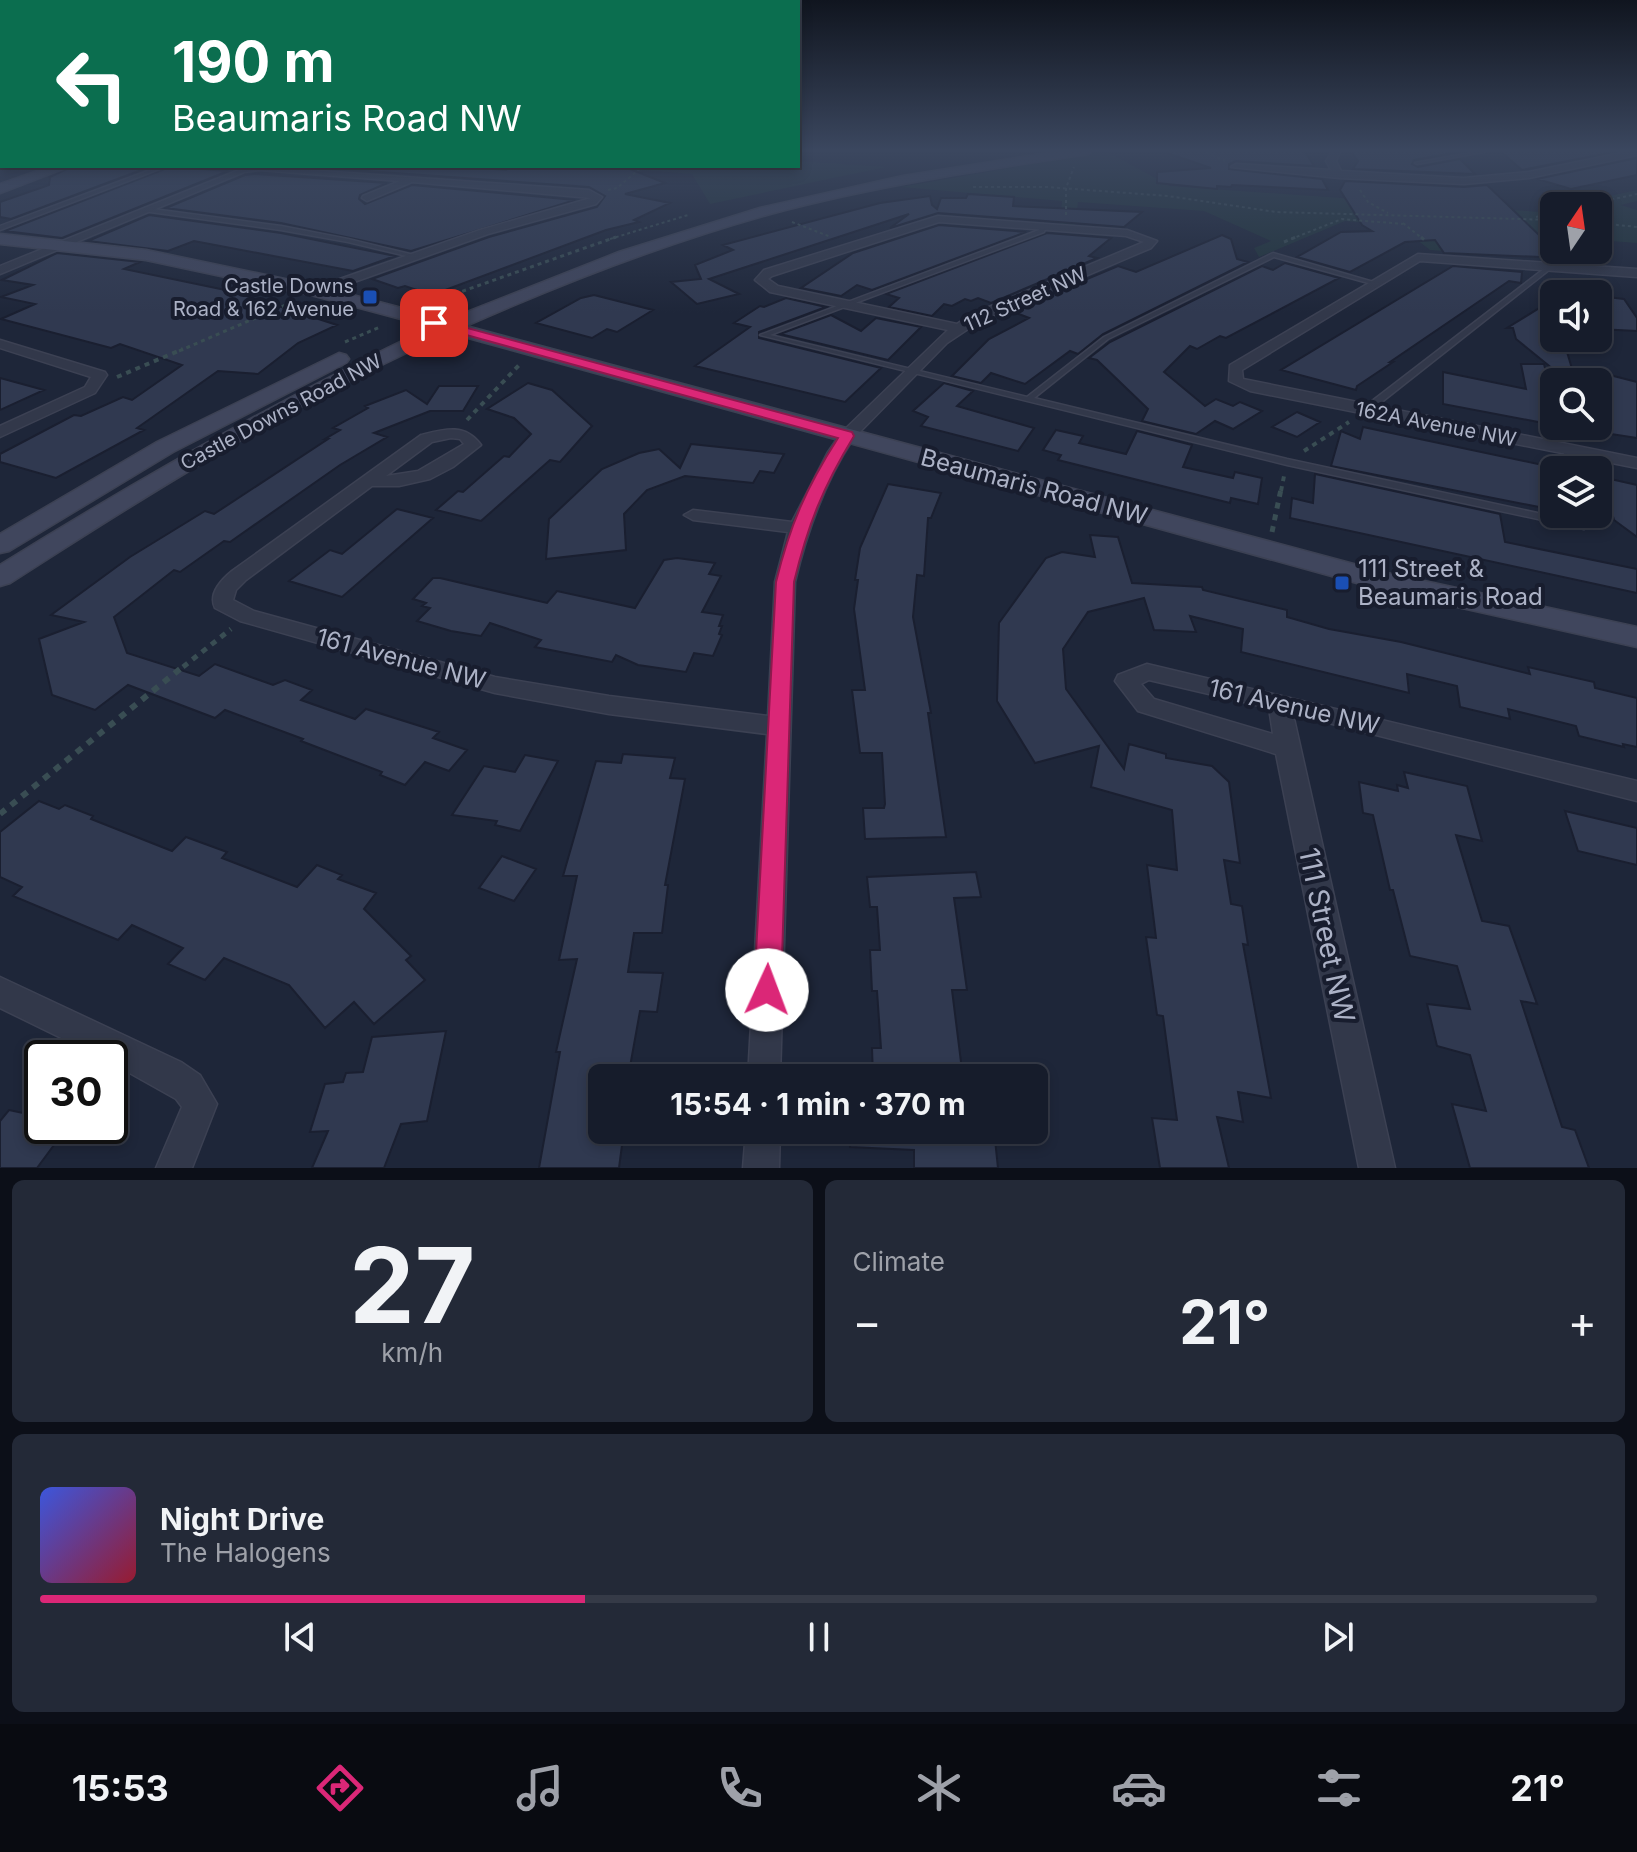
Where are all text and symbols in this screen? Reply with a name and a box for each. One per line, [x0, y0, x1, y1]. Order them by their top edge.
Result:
text: 190 m [172, 28, 335, 96]
icon: left [40, 32, 144, 136]
text: Beaumaris Road NW [172, 96, 522, 140]
north arrow [1540, 192, 1612, 264]
map controls [1540, 192, 1612, 528]
street label: 112 Street NW [960, 261, 1090, 337]
place label: Castle Downs Road & 162 Avenue [173, 274, 354, 321]
button: sound [1540, 280, 1612, 352]
marker: Castle Downs Road & 162 Avenue [361, 288, 379, 306]
pin [400, 289, 468, 357]
icon: arrive [412, 301, 456, 345]
street label: Castle Downs Road NW [176, 349, 386, 475]
button: search [1540, 368, 1612, 440]
street label: 162A Avenue NW [1354, 397, 1518, 451]
street label: Beaumaris Road NW [918, 442, 1151, 531]
button: layers [1540, 456, 1612, 528]
place label: 111 Street & Beaumaris Road [1358, 554, 1543, 611]
marker: 111 Street & Beaumaris Road [1333, 574, 1351, 592]
street label: 161 Avenue NW [313, 622, 489, 695]
street label: 161 Avenue NW [1206, 673, 1382, 740]
street label: 111 Street NW [1292, 845, 1362, 1025]
position arrow [725, 948, 809, 1032]
speed limit sign: 30 [24, 1040, 128, 1144]
text: 15:54 · 1 min · 370 m [670, 1086, 966, 1122]
text: 27 [349, 1222, 475, 1348]
text: Climate [853, 1246, 945, 1277]
text: 21° [1179, 1286, 1270, 1358]
text: − [853, 1295, 882, 1349]
text: + [1568, 1295, 1597, 1349]
text: km/h [381, 1337, 443, 1368]
text: Night Drive [160, 1501, 324, 1537]
text: The Halogens [160, 1537, 331, 1568]
icon: previous [278, 1615, 322, 1659]
icon: pause [797, 1615, 841, 1659]
icon: next [1316, 1615, 1360, 1659]
icon: directions [312, 1760, 368, 1816]
icon: music [512, 1760, 568, 1816]
icon: phone [712, 1760, 768, 1816]
icon: climate [911, 1760, 967, 1816]
icon: car [1111, 1760, 1167, 1816]
icon: filters [1311, 1760, 1367, 1816]
text: 15:53 [72, 1766, 169, 1810]
text: 21° [1510, 1766, 1565, 1810]

